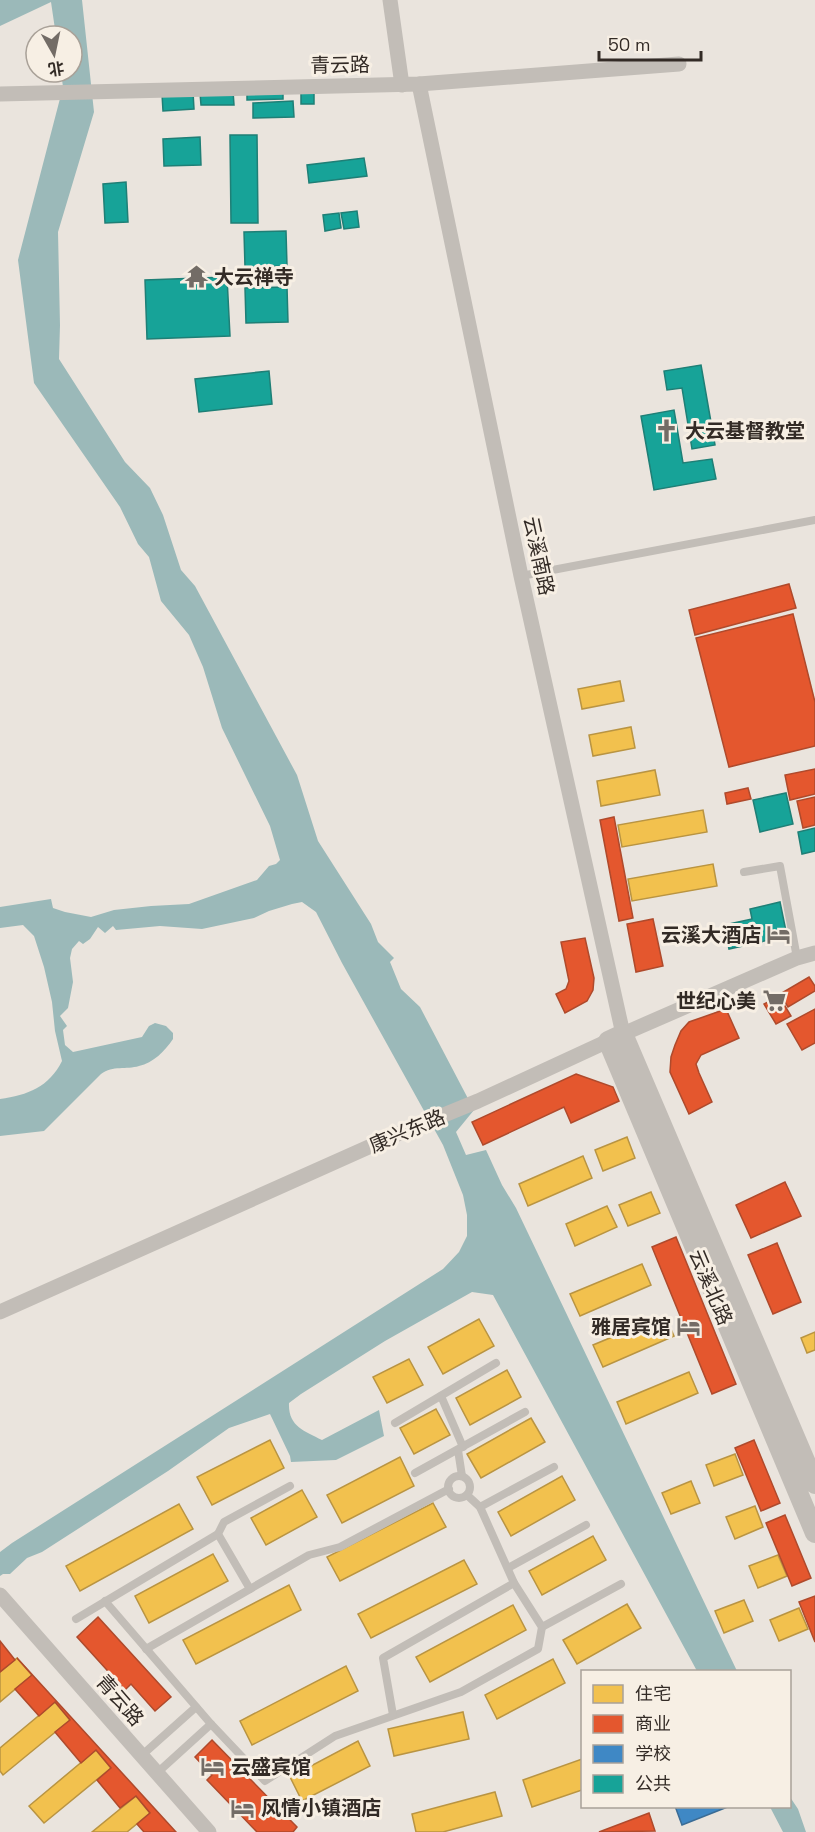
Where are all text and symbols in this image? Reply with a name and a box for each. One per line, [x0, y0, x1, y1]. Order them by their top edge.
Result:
north arrow [24, 24, 84, 84]
scale bar [599, 24, 701, 62]
text: 50 m [608, 33, 650, 56]
street label: 青云路 [310, 51, 370, 79]
text: 北 [47, 57, 66, 80]
temple icon: 大云禅寺 [183, 264, 209, 290]
place label: 大云禅寺 [214, 264, 294, 290]
church icon: 大云基督教堂 [654, 418, 680, 444]
place label: 大云基督教堂 [685, 418, 805, 444]
street label: 云溪南路 [518, 514, 560, 598]
place label: 云溪大酒店 [661, 922, 761, 948]
hotel icon: 云溪大酒店 [766, 922, 792, 948]
place label: 世纪心美 [676, 988, 756, 1014]
supermarket icon: 世纪心美 [761, 988, 787, 1014]
street label: 康兴东路 [365, 1103, 449, 1159]
street label: 云溪北路 [683, 1245, 739, 1329]
place label: 雅居宾馆 [591, 1314, 671, 1340]
hotel icon: 雅居宾馆 [676, 1314, 702, 1340]
street label: 青云路 [91, 1669, 149, 1731]
legend [581, 1670, 791, 1808]
text: 住宅 [635, 1682, 671, 1705]
text: 商业 [635, 1712, 671, 1735]
text: 学校 [635, 1742, 671, 1765]
hotel icon: 云盛宾馆 [200, 1754, 226, 1780]
place label: 云盛宾馆 [231, 1754, 311, 1780]
text: 公共 [635, 1772, 671, 1795]
hotel icon: 风情小镇酒店 [230, 1795, 256, 1821]
place label: 风情小镇酒店 [261, 1795, 381, 1821]

